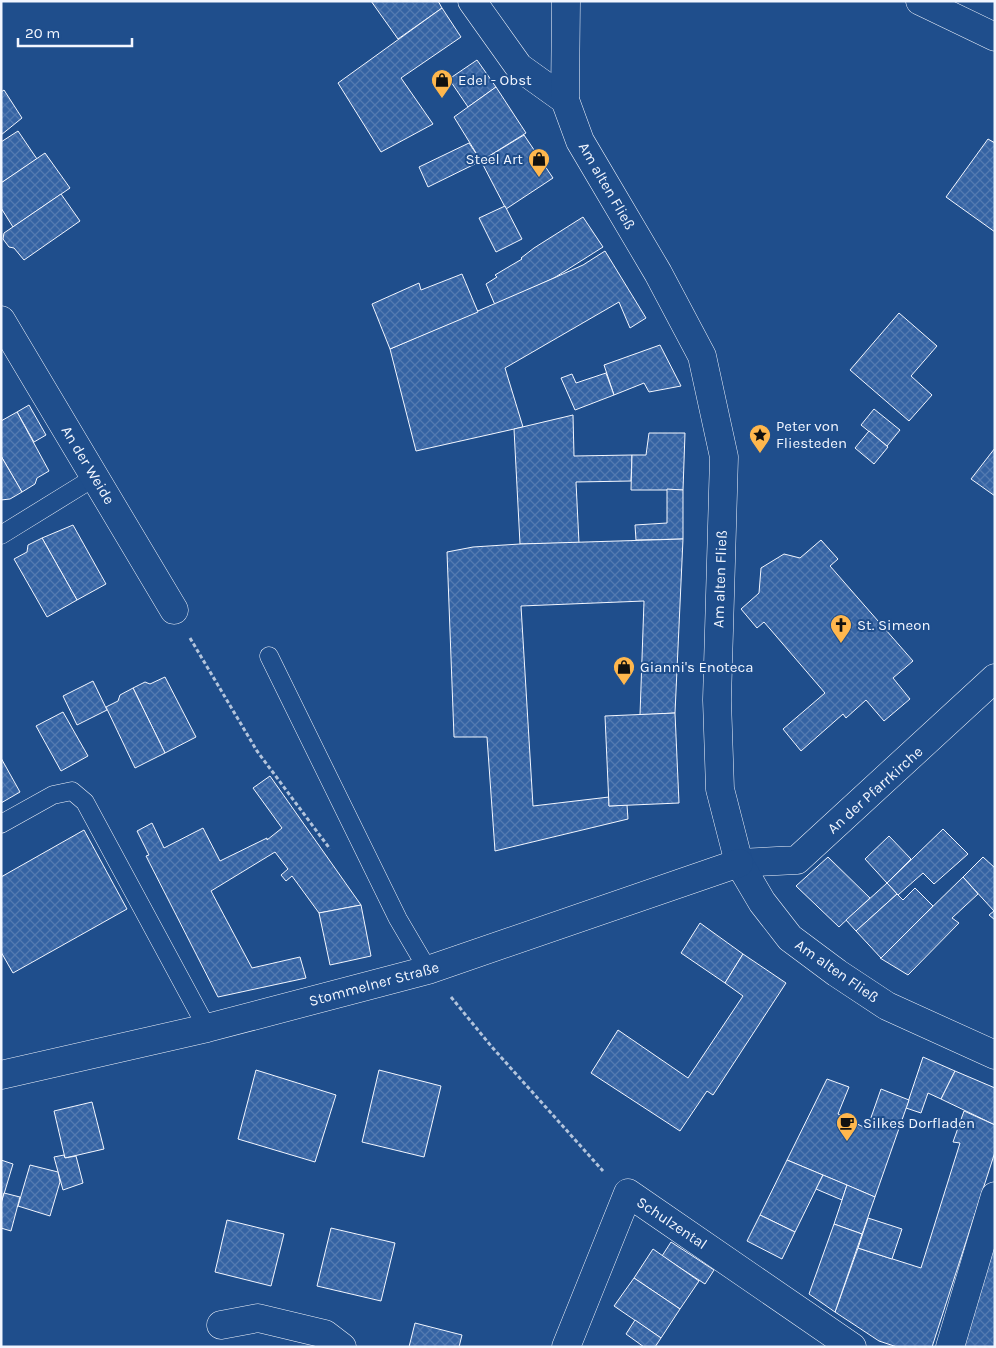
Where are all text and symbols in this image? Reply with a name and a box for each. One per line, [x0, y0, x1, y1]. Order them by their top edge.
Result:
scale bar [18, 15, 131, 47]
text: 20 m [25, 24, 60, 42]
shop icon: Edel - Obst [430, 68, 454, 99]
place label: Edel - Obst [458, 71, 532, 89]
street label: Am alten Fließ [575, 139, 639, 233]
shop icon: Steel Art [527, 147, 551, 178]
place label: Steel Art [465, 150, 523, 168]
place label: Peter von Fliesteden [776, 417, 847, 452]
street label: An der Weide [57, 422, 119, 508]
place icon: Peter von Fliesteden [748, 423, 772, 454]
street label: Am alten Fließ [709, 530, 731, 628]
church icon: St. Simeon [829, 613, 853, 644]
place label: St. Simeon [857, 616, 930, 634]
shop icon: Gianni's Enoteca [612, 655, 636, 686]
place label: Gianni's Enoteca [640, 658, 753, 676]
street label: An der Pfarrkirche [824, 742, 926, 838]
street label: Am alten Fließ [792, 936, 882, 1006]
street label: Stommelner Straße [307, 958, 441, 1010]
cafe icon: Silkes Dorfladen [835, 1111, 859, 1142]
place label: Silkes Dorfladen [863, 1114, 975, 1132]
street label: Schulzental [633, 1193, 711, 1253]

